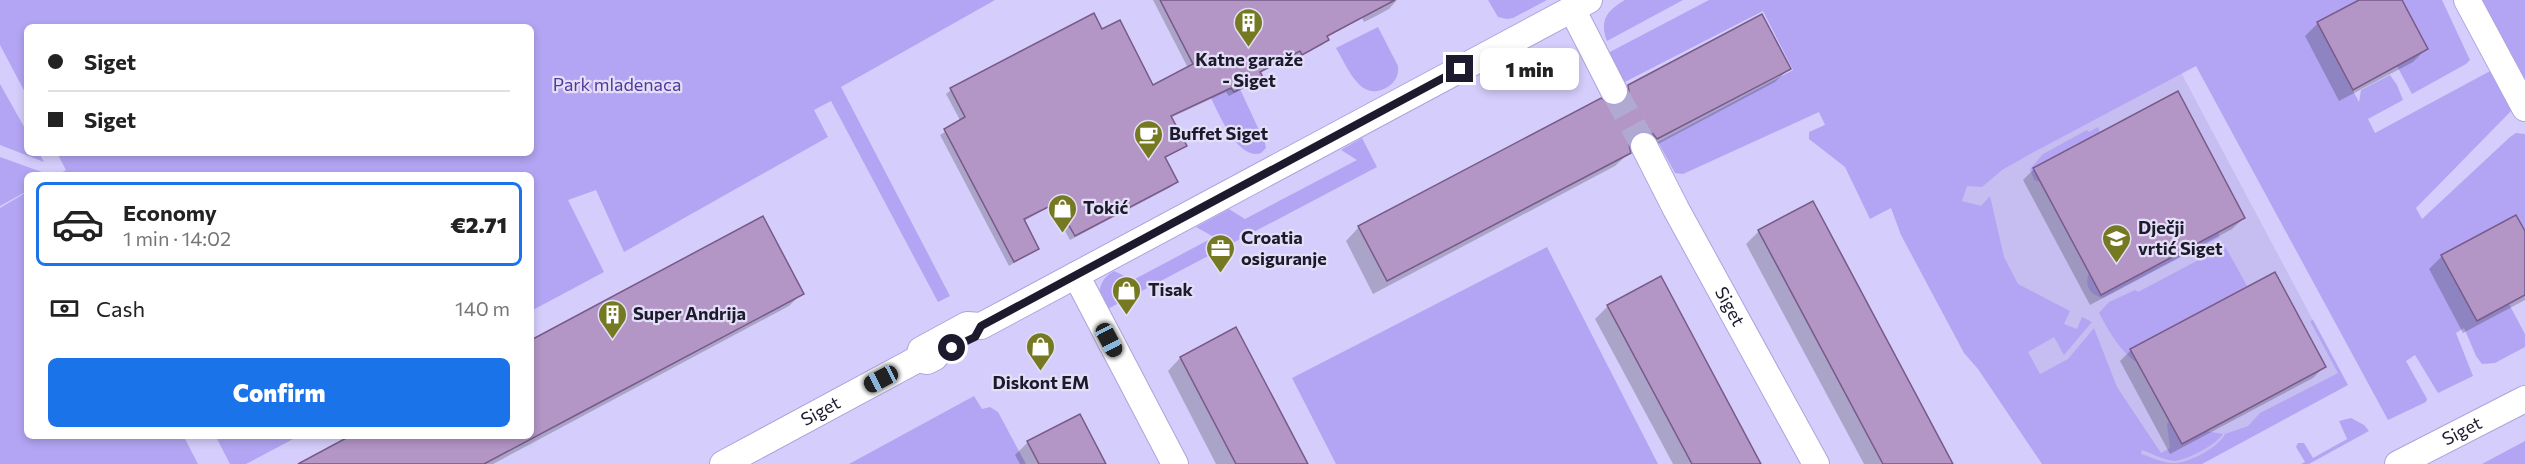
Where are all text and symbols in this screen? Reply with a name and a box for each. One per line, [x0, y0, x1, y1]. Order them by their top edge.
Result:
building icon: Katne garaže - Siget [1233, 7, 1265, 49]
text: Siget [84, 48, 136, 75]
place label: Katne garaže - Siget [1195, 48, 1303, 91]
callout: 1 min [1481, 48, 1580, 90]
route end [1446, 55, 1473, 82]
text: 1 min [1505, 57, 1554, 81]
park label: Park mladenaca [553, 73, 681, 95]
text: Siget [84, 106, 136, 133]
cafe icon: Buffet Siget [1132, 118, 1164, 160]
place label: Buffet Siget [1169, 122, 1269, 144]
shop icon: Tokić [1046, 192, 1078, 234]
place label: Tokić [1083, 196, 1128, 218]
icon: car [51, 197, 105, 251]
text: Economy [123, 199, 217, 226]
text: €2.71 [450, 211, 507, 238]
place label: Dječji vrtić Siget [2138, 216, 2223, 259]
school or university icon: Dječji vrtić Siget [2101, 222, 2133, 264]
text: 1 min · 14:02 [123, 226, 231, 250]
place label: Croatia osiguranje [1241, 226, 1327, 269]
office icon: Croatia osiguranje [1204, 232, 1236, 274]
shop icon: Tisak [1111, 274, 1143, 316]
place label: Tisak [1148, 278, 1194, 300]
street label: Siget [1711, 283, 1750, 330]
icon: cash [48, 292, 81, 325]
text: Cash [96, 295, 145, 322]
text: 140 m [455, 296, 510, 320]
building icon: Super Andrija [596, 298, 628, 340]
place label: Super Andrija [633, 302, 746, 324]
car [1093, 320, 1125, 360]
shop icon: Diskont EM [1025, 330, 1057, 372]
route start [938, 334, 965, 361]
button: Confirm [48, 358, 510, 427]
car [861, 363, 901, 395]
place label: Diskont EM [993, 371, 1089, 393]
street label: Siget [797, 391, 844, 430]
street label: Siget [2438, 411, 2485, 450]

